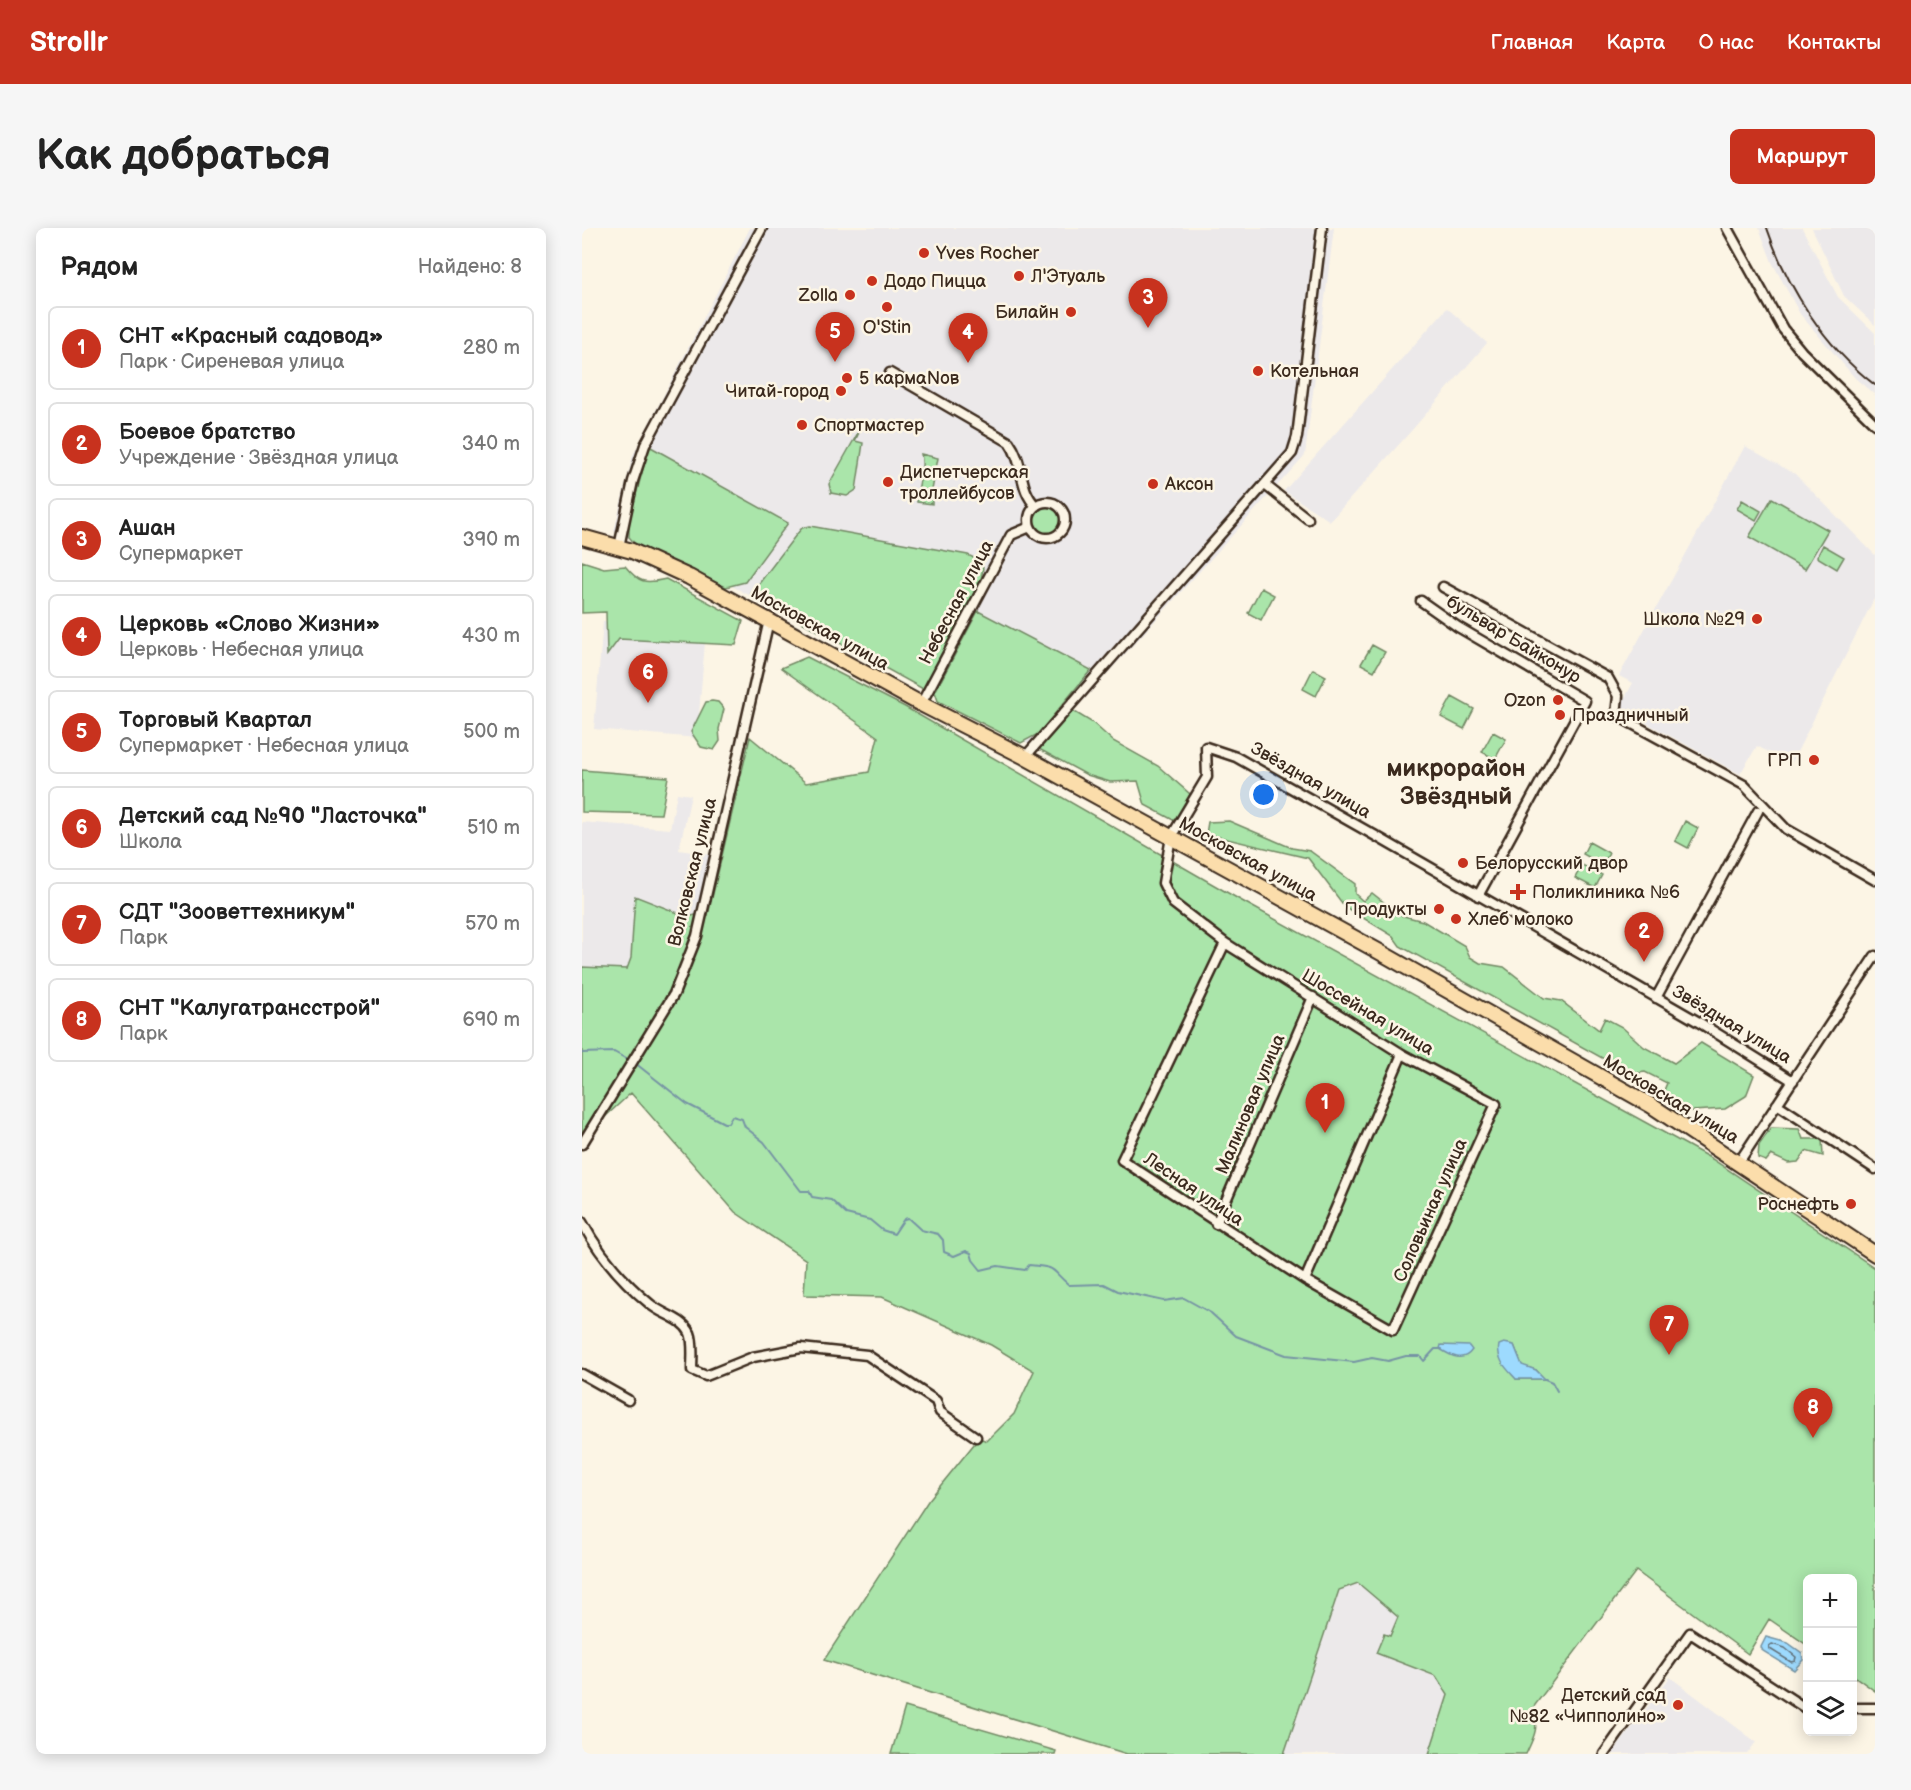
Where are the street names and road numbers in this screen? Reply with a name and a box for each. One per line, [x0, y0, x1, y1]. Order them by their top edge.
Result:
street label: Небесная улица [915, 536, 998, 668]
street label: Московская улица [747, 582, 893, 675]
street label: бульвар Байконур [1443, 591, 1585, 688]
street label: Звёздная улица [1247, 738, 1375, 823]
street label: Волковская улица [664, 795, 721, 949]
street label: Московская улица [1175, 813, 1321, 906]
street label: Шоссейная улица [1298, 965, 1438, 1060]
street label: Звёздная улица [1668, 981, 1795, 1068]
street label: Малиновая улица [1211, 1031, 1290, 1177]
street label: Московская улица [1599, 1051, 1743, 1148]
street label: Соловьиная улица [1389, 1135, 1472, 1285]
street label: Лесная улица [1139, 1148, 1248, 1231]

